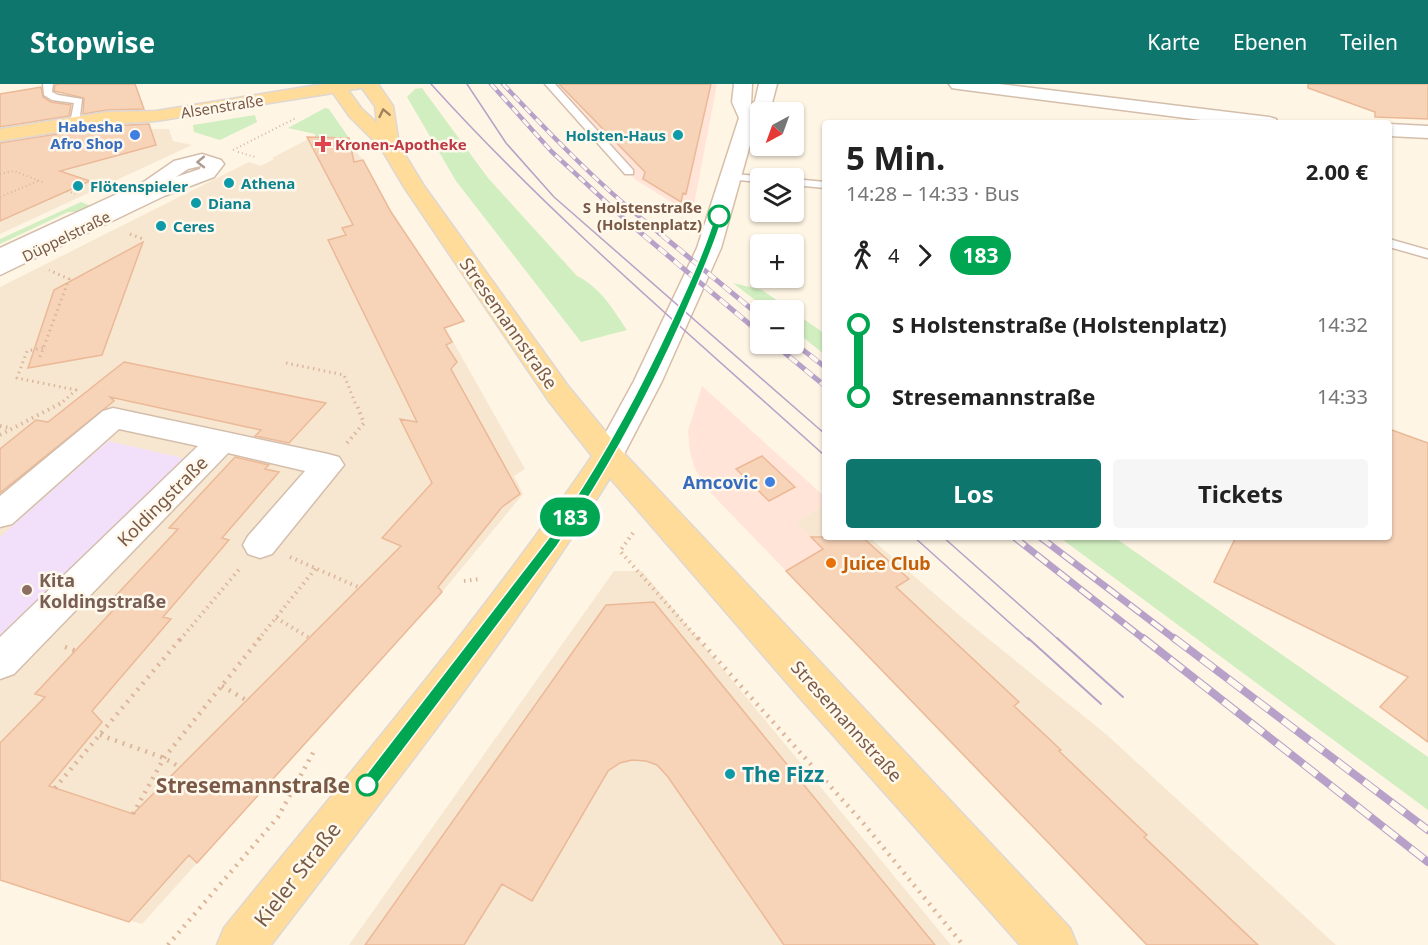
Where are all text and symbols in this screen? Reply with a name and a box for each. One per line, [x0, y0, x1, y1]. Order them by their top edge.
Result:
text: Stopwise [30, 23, 155, 61]
text: Karte [1147, 28, 1200, 56]
text: Ebenen [1233, 28, 1307, 56]
text: Teilen [1340, 28, 1398, 56]
street label: Alsenstraße [179, 90, 265, 122]
north arrow [750, 102, 804, 156]
map controls [750, 102, 804, 354]
one-way arrow [378, 108, 391, 118]
place label: Habesha Afro Shop [50, 116, 123, 153]
place label: Holsten-Haus [565, 125, 666, 145]
marker: Habesha Afro Shop [128, 128, 142, 142]
marker: Holsten-Haus [671, 128, 685, 142]
place label: Kronen-Apotheke [335, 134, 467, 154]
text: 5 Min. [846, 135, 945, 180]
marker: Kronen-Apotheke [316, 137, 330, 151]
one-way arrow [196, 155, 205, 168]
text: 2.00 € [1306, 156, 1368, 186]
button: layers [750, 168, 804, 222]
place label: Athena [241, 173, 295, 193]
place label: Flötenspieler [90, 176, 188, 196]
marker: Athena [222, 176, 236, 190]
marker: Flötenspieler [71, 179, 85, 193]
text: 14:28 – 14:33 · Bus [846, 180, 1019, 207]
place label: Diana [208, 193, 251, 213]
marker: Diana [189, 196, 203, 210]
place label: S Holstenstraße (Holstenplatz) [583, 197, 702, 234]
marker: S Holstenstraße (Holstenplatz) [708, 205, 730, 227]
street label: Düppelstraße [19, 206, 113, 266]
place label: Ceres [173, 216, 214, 236]
marker: Ceres [154, 219, 168, 233]
button: + [750, 234, 804, 288]
icon: walk [846, 239, 879, 272]
icon: forward [908, 239, 941, 272]
text: 183 [962, 241, 999, 269]
text: 4 [888, 242, 899, 269]
street label: Stresemannstraße [455, 252, 563, 394]
button: − [750, 300, 804, 354]
text: S Holstenstraße (Holstenplatz) [892, 309, 1227, 339]
text: 14:32 [1317, 311, 1368, 338]
text: Stresemannstraße [892, 381, 1095, 411]
text: 14:33 [1317, 383, 1368, 410]
street label: Koldingstraße [112, 451, 212, 551]
button: Los [846, 459, 1101, 528]
button: Tickets [1113, 459, 1368, 528]
place label: Amcovic [683, 470, 758, 494]
marker: Amcovic [763, 475, 777, 489]
line badge: 183 [536, 498, 604, 536]
text: 183 [552, 503, 588, 531]
place label: Juice Club [841, 551, 931, 575]
marker: Juice Club [824, 556, 838, 570]
place label: Kita Koldingstraße [39, 568, 166, 613]
marker: Kita Koldingstraße [20, 583, 34, 597]
street label: Stresemannstraße [786, 655, 908, 787]
place label: The Fizz [742, 760, 824, 788]
marker: The Fizz [723, 767, 737, 781]
place label: Stresemannstraße [156, 771, 350, 799]
marker: Stresemannstraße [356, 774, 378, 796]
street label: Kieler Straße [247, 816, 347, 932]

